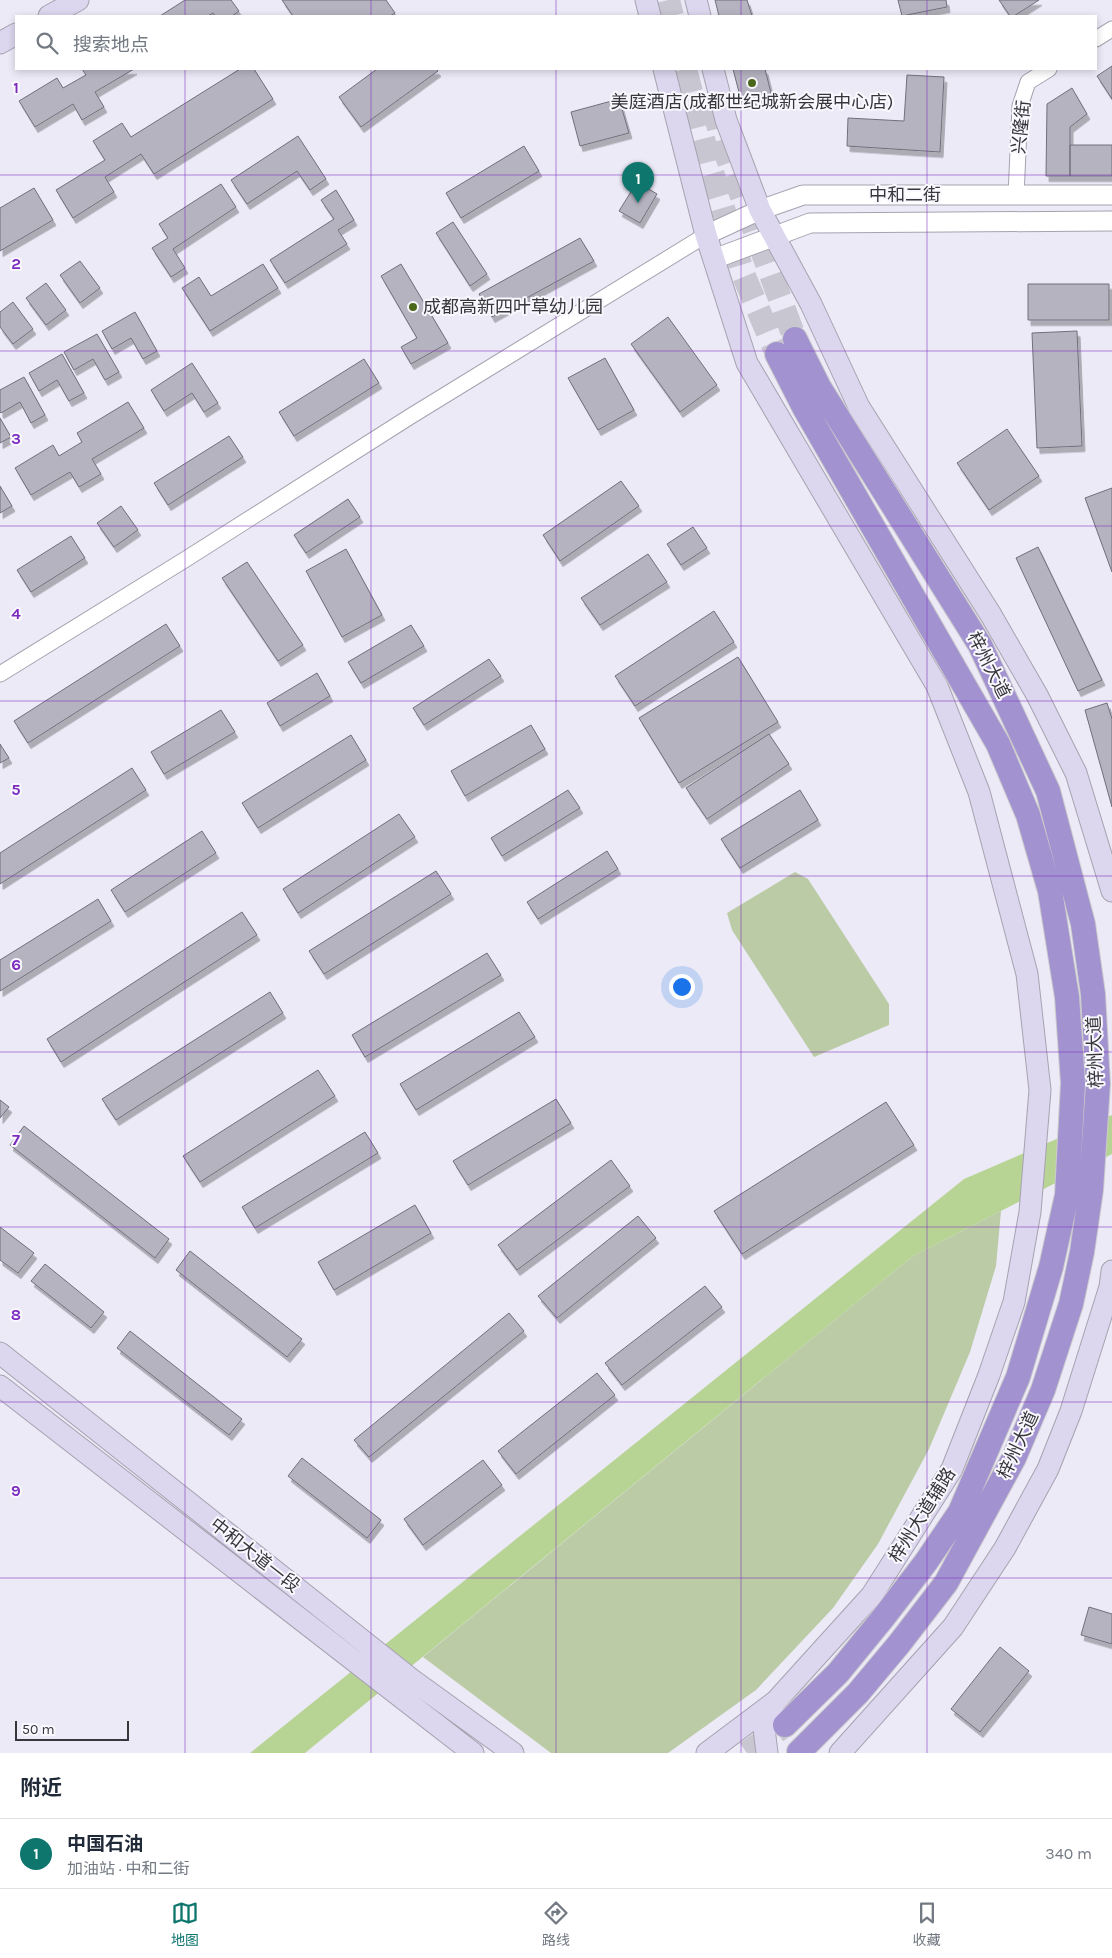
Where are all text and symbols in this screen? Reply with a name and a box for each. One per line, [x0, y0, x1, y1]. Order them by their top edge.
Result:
search box [15, 15, 1097, 70]
icon: search [33, 29, 61, 57]
text: 搜索地点 [73, 34, 149, 56]
marker: 美庭酒店(成都世纪城新会展中心店) [746, 77, 758, 89]
text: 1 [13, 78, 19, 97]
place label: 美庭酒店(成都世纪城新会展中心店) [611, 91, 893, 113]
street label: 兴隆街 [1007, 99, 1035, 155]
pin: 1 [622, 162, 654, 203]
street label: 中和二街 [869, 184, 941, 206]
text: 2 [11, 254, 21, 273]
place label: 成都高新四叶草幼儿园 [423, 296, 603, 318]
marker: 成都高新四叶草幼儿园 [407, 301, 419, 313]
text: 3 [11, 429, 21, 448]
text: 4 [11, 604, 21, 623]
street label: 梓州大道 [963, 628, 1015, 702]
text: 5 [11, 780, 21, 799]
text: 6 [11, 955, 21, 974]
your location [669, 974, 695, 1000]
street label: 梓州大道 [1083, 1016, 1107, 1088]
text: 7 [12, 1130, 20, 1149]
text: 8 [11, 1305, 21, 1324]
street label: 梓州大道 [993, 1408, 1043, 1482]
street label: 梓州大道辅路 [884, 1463, 960, 1567]
text: 9 [11, 1481, 21, 1500]
street label: 中和大道一段 [206, 1513, 304, 1597]
scale bar [15, 1718, 129, 1741]
text: 50 m [22, 1721, 55, 1738]
text: 附近 [20, 1776, 62, 1800]
text: 中国石油 [67, 1833, 143, 1855]
text: 1 [33, 1844, 39, 1863]
text: 340 m [1045, 1844, 1092, 1863]
text: 加油站 · 中和二街 [67, 1859, 189, 1878]
tab: 地图 [171, 1899, 199, 1949]
tab: 路线 [542, 1899, 570, 1949]
tab: 收藏 [913, 1899, 941, 1949]

